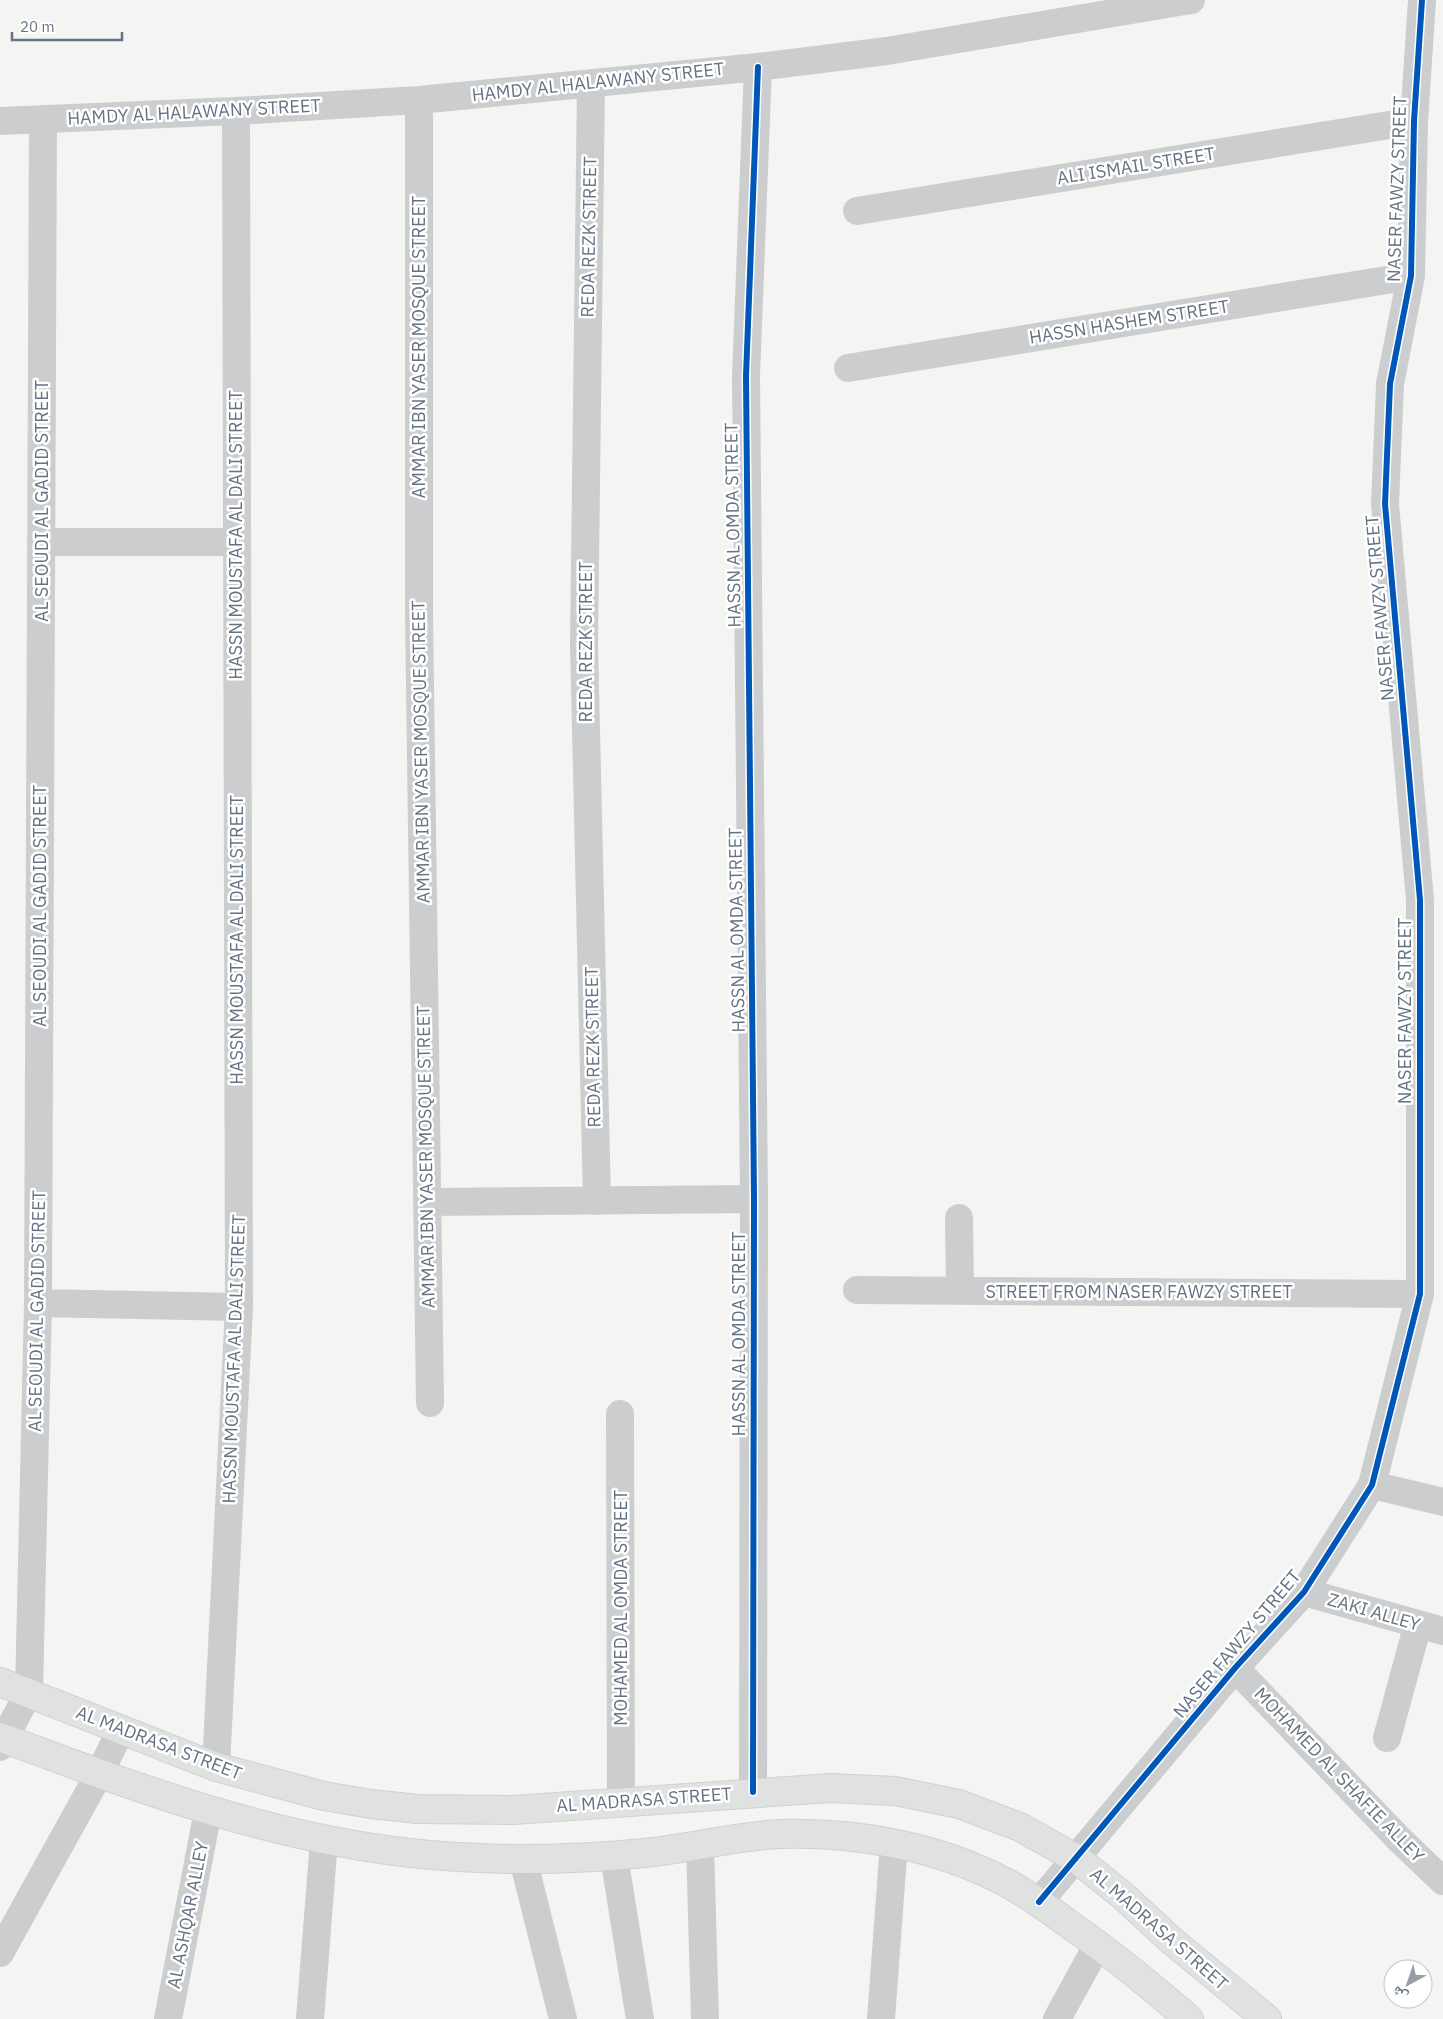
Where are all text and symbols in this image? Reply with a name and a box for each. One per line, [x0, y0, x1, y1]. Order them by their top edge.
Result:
scale bar [12, 10, 122, 42]
text: 20 m [20, 17, 55, 36]
street label: HAMDY AL HALAWANY STREET [471, 57, 725, 106]
street label: HAMDY AL HALAWANY STREET [67, 93, 321, 130]
street label: NASER FAWZY STREET [1382, 95, 1411, 283]
street label: ALI ISMAIL STREET [1055, 142, 1217, 189]
street label: REDA REZK STREET [576, 156, 601, 318]
street label: AMMAR IBN YASER MOSQUE STREET [407, 196, 430, 498]
street label: HASSN HASHEM STREET [1027, 294, 1231, 349]
street label: AL SEOUDI AL GADID STREET [30, 380, 53, 622]
street label: HASSN MOUSTAFA AL DALI STREET [224, 390, 247, 680]
street label: HASSN AL OMDA STREET [719, 422, 746, 628]
street label: NASER FAWZY STREET [1360, 514, 1399, 702]
street label: REDA REZK STREET [574, 561, 597, 723]
street label: AMMAR IBN YASER MOSQUE STREET [406, 600, 435, 904]
street label: AL SEOUDI AL GADID STREET [28, 785, 51, 1027]
street label: HASSN MOUSTAFA AL DALI STREET [225, 795, 248, 1085]
street label: HASSN AL OMDA STREET [723, 827, 750, 1033]
street label: NASER FAWZY STREET [1393, 918, 1416, 1104]
street label: REDA REZK STREET [580, 966, 605, 1128]
street label: AMMAR IBN YASER MOSQUE STREET [411, 1005, 440, 1309]
street label: AL SEOUDI AL GADID STREET [23, 1190, 50, 1432]
street label: HASSN MOUSTAFA AL DALI STREET [217, 1214, 250, 1504]
street label: HASSN AL OMDA STREET [727, 1231, 750, 1437]
street label: STREET FROM NASER FAWZY STREET [985, 1280, 1293, 1303]
street label: MOHAMED AL OMDA STREET [609, 1490, 632, 1726]
street label: NASER FAWZY STREET [1168, 1565, 1305, 1722]
street label: ZAKI ALLEY [1325, 1587, 1423, 1636]
street label: MOHAMED AL SHAFIE ALLEY [1249, 1682, 1429, 1867]
street label: AL MADRASA STREET [73, 1700, 245, 1785]
street label: AL MADRASA STREET [556, 1782, 732, 1817]
street label: AL ASHQAR ALLEY [162, 1839, 213, 1991]
street label: AL MADRASA STREET [1085, 1862, 1233, 1995]
north arrow [1383, 1959, 1433, 2009]
text: ش [1388, 1982, 1411, 2006]

